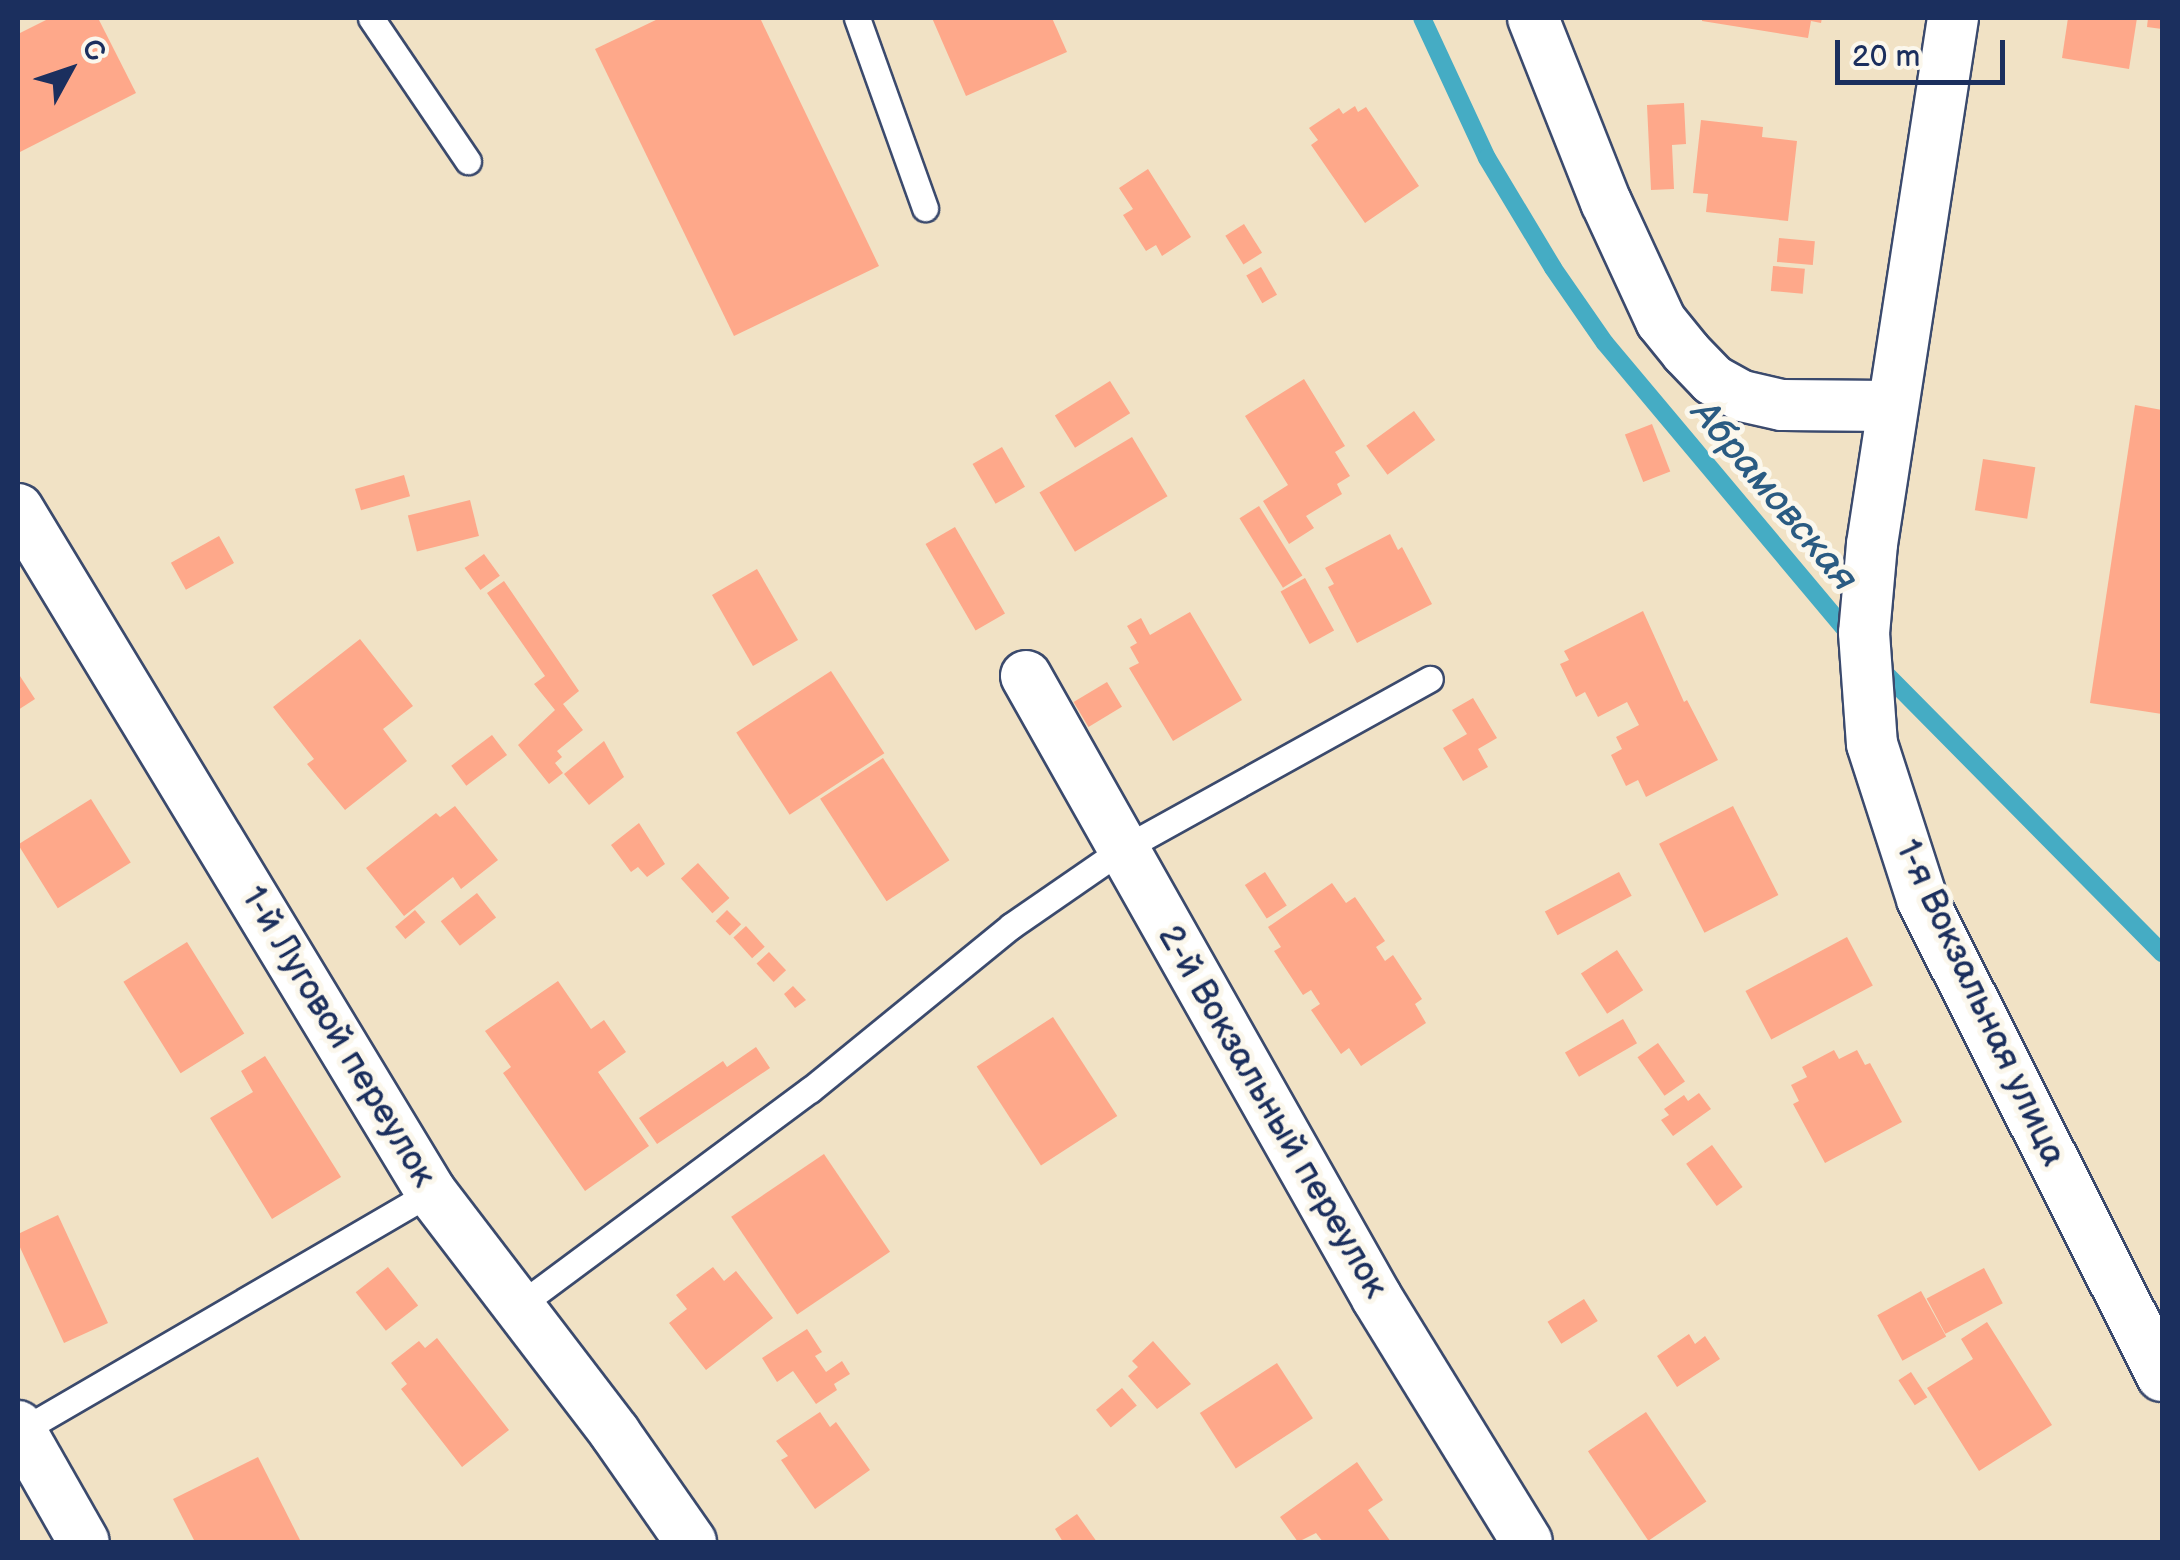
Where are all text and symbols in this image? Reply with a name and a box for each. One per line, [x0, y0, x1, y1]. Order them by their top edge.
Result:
north arrow [20, 20, 120, 120]
scale bar [1840, 20, 2010, 82]
text: С [74, 32, 112, 68]
text: 20 m [1852, 39, 1920, 75]
water label: Абрамовская [1681, 391, 1867, 601]
street label: 1-я Вокзальная улица [1886, 833, 2074, 1173]
street label: 1-й Луговой переулок [232, 879, 444, 1195]
street label: 2-й Вокзальный переулок [1148, 918, 1396, 1306]

